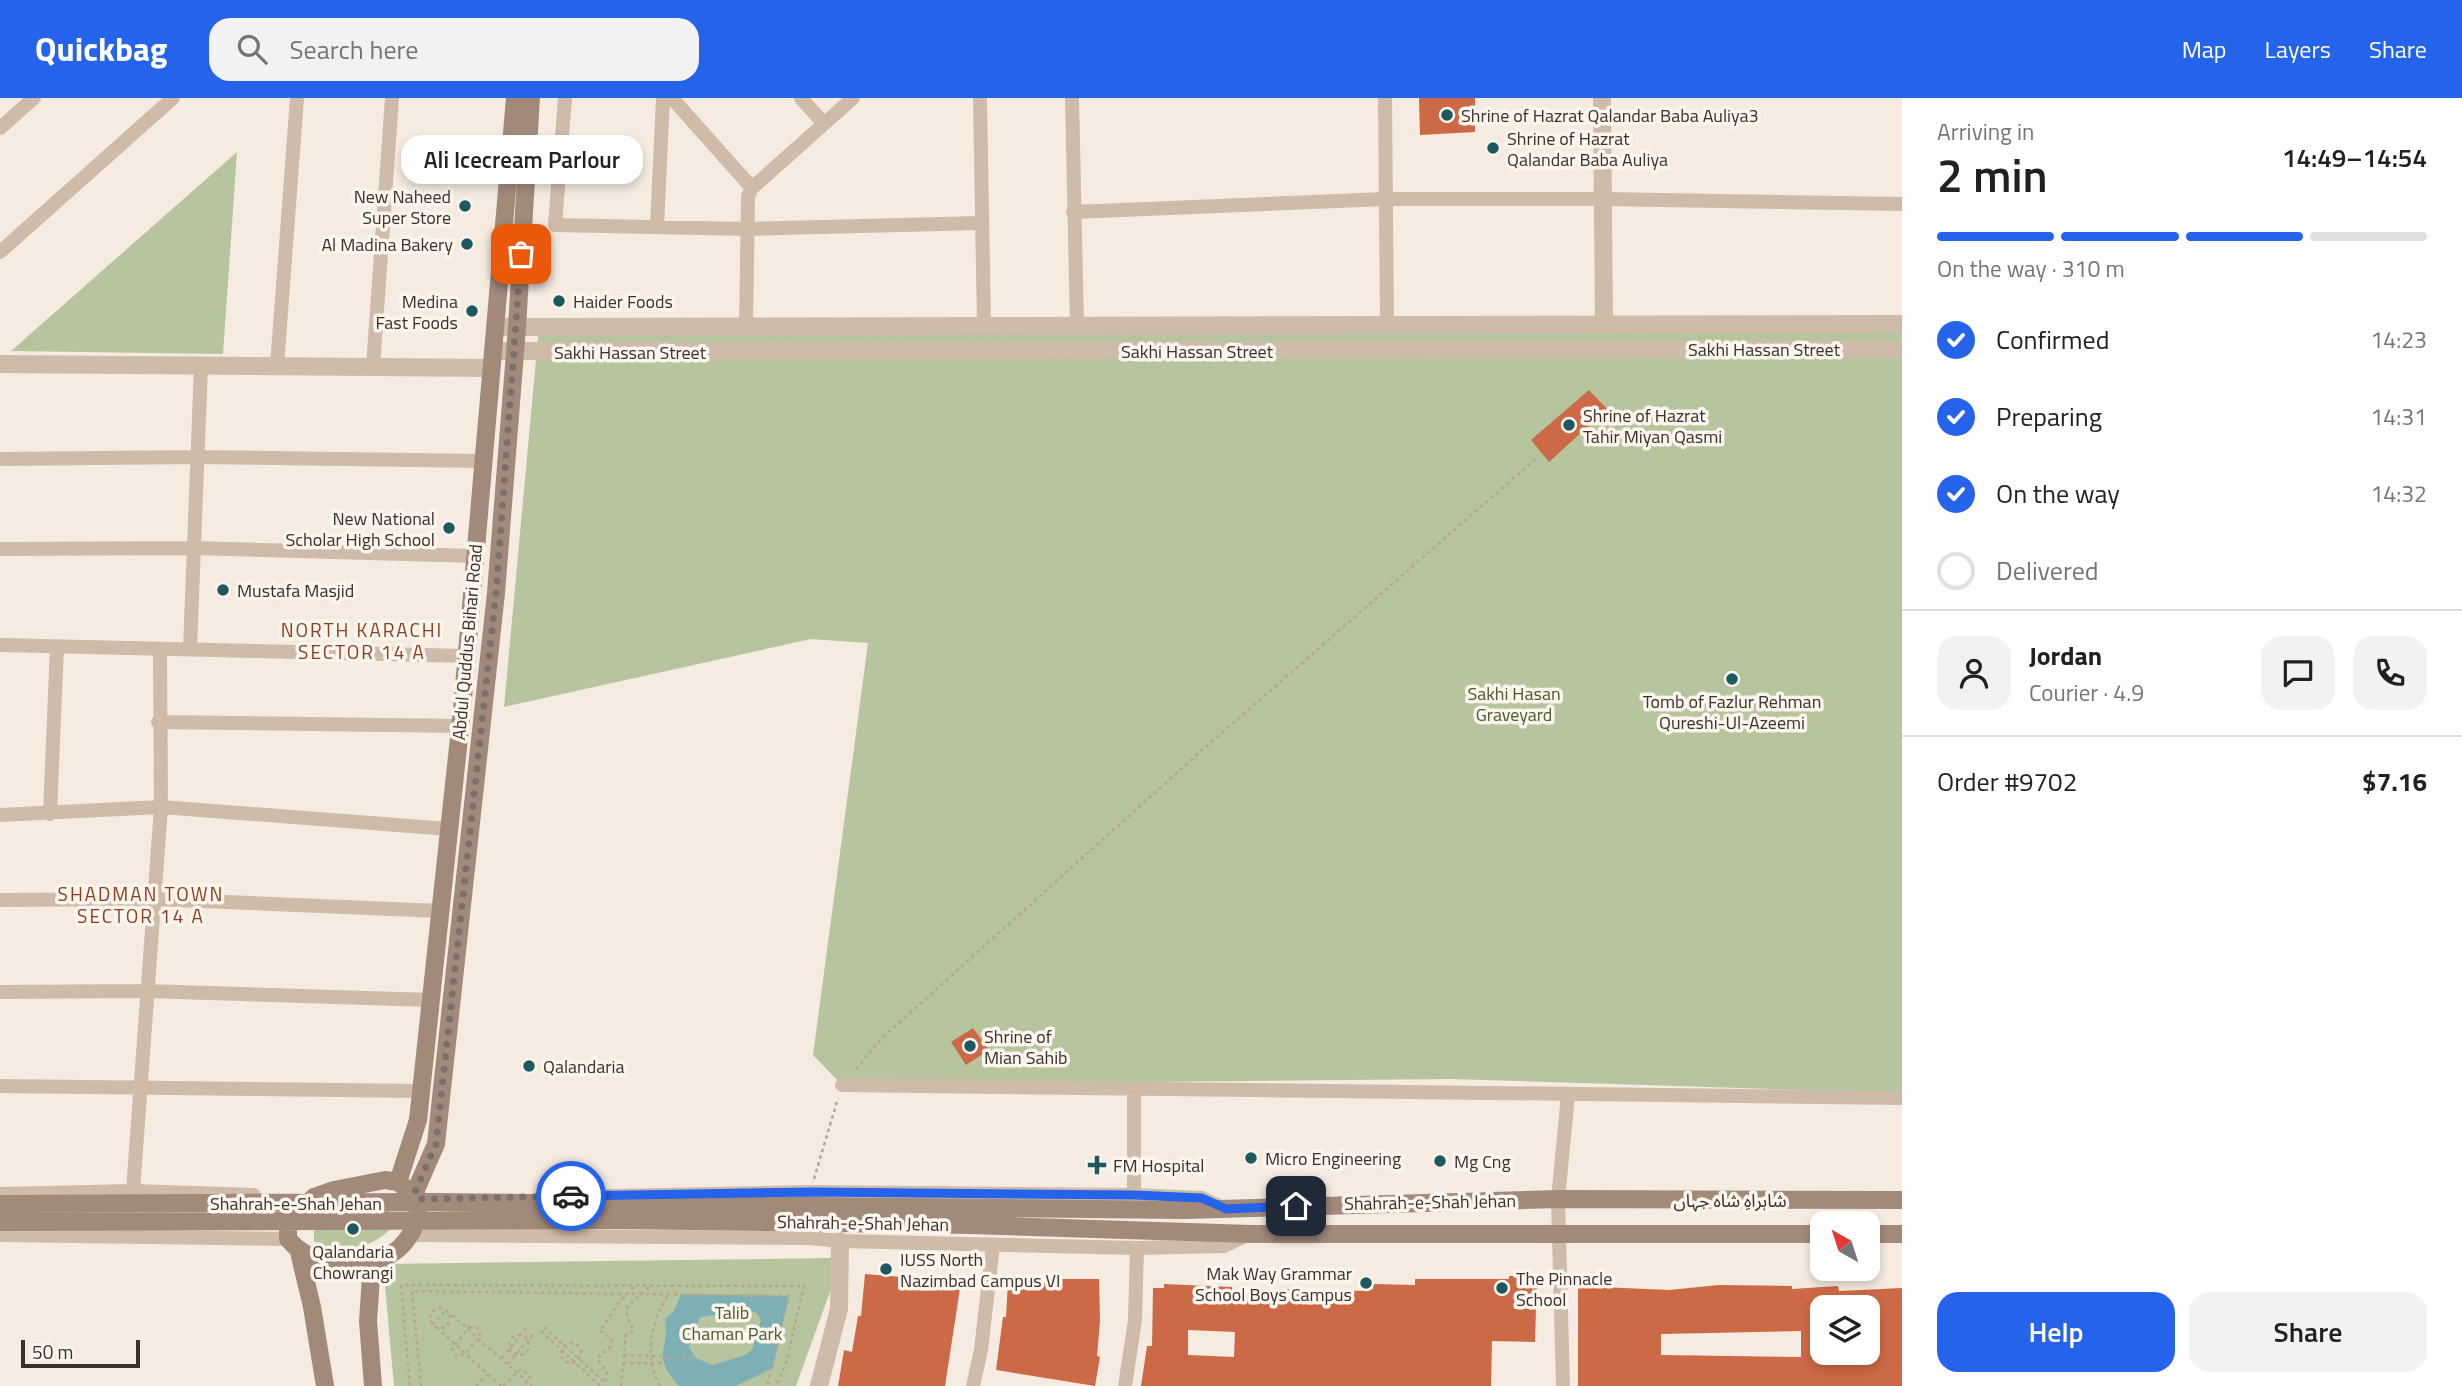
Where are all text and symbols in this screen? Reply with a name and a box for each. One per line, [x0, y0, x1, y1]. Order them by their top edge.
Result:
search box [209, 18, 699, 81]
text: Quickbag [35, 24, 167, 74]
icon: search [233, 30, 271, 68]
text: Search here [289, 30, 418, 69]
text: Map [2182, 31, 2227, 67]
text: Layers [2265, 31, 2331, 67]
text: Share [2369, 31, 2427, 67]
place label: Shrine of Hazrat Qalandar Baba Auliya3 [1461, 102, 1759, 129]
marker: Shrine of Hazrat Qalandar Baba Auliya3 [1439, 107, 1455, 123]
text: Arriving in [1937, 114, 2034, 149]
place label: Shrine of Hazrat Qalandar Baba Auliya [1507, 125, 1668, 173]
callout: Ali Icecream Parlour [400, 135, 642, 184]
text: 14:49–14:54 [2282, 138, 2427, 177]
marker: Shrine of Hazrat Qalandar Baba Auliya [1485, 140, 1501, 156]
text: 2 min [1937, 140, 2048, 210]
text: Ali Icecream Parlour [424, 142, 620, 177]
place label: New Naheed Super Store [354, 183, 451, 231]
marker: New Naheed Super Store [457, 198, 473, 214]
pin [491, 224, 551, 284]
place label: Al Madina Bakery [321, 231, 453, 258]
icon: bag [502, 235, 540, 273]
marker: Al Madina Bakery [459, 236, 475, 252]
text: On the way · 310 m [1937, 251, 2125, 286]
place label: Medina Fast Foods [375, 288, 458, 336]
place label: Haider Foods [573, 288, 673, 315]
marker: Haider Foods [551, 293, 567, 309]
marker: Medina Fast Foods [464, 303, 480, 319]
text: Confirmed [1996, 320, 2110, 359]
icon: check [1937, 321, 1975, 359]
text: 14:23 [2370, 322, 2427, 357]
street label: Sakhi Hassan Street [1688, 336, 1841, 363]
street label: Sakhi Hassan Street [1121, 338, 1274, 365]
street label: Sakhi Hassan Street [554, 339, 707, 366]
text: Preparing [1996, 397, 2102, 436]
icon: check [1937, 398, 1975, 436]
text: 14:31 [2370, 399, 2427, 434]
place label: Shrine of Hazrat Tahir Miyan Qasmi [1583, 402, 1722, 450]
marker: Shrine of Hazrat Tahir Miyan Qasmi [1561, 417, 1577, 433]
text: On the way [1996, 474, 2120, 513]
icon: check [1937, 475, 1975, 513]
text: 14:32 [2370, 476, 2427, 511]
place label: New National Scholar High School [285, 505, 435, 553]
marker: New National Scholar High School [441, 520, 457, 536]
street label: Abdul Quddus Bihari Road [445, 543, 489, 741]
text: Delivered [1996, 551, 2099, 590]
place label: Mustafa Masjid [237, 577, 354, 604]
marker: Mustafa Masjid [215, 582, 231, 598]
district label: NORTH KARACHI SECTOR 14 A [281, 615, 443, 666]
button: person [1937, 636, 2011, 710]
text: Jordan [2029, 636, 2102, 675]
button: chat [2261, 636, 2335, 710]
button: phone [2353, 636, 2427, 710]
marker: Tomb of Fazlur Rehman Qureshi-Ul-Azeemi [1724, 671, 1740, 687]
text: Courier · 4.9 [2029, 675, 2144, 710]
park label: Sakhi Hasan Graveyard [1467, 680, 1561, 728]
place label: Tomb of Fazlur Rehman Qureshi-Ul-Azeemi [1643, 688, 1821, 736]
text: Order #9702 [1937, 762, 2077, 801]
text: $7.16 [2362, 762, 2427, 801]
district label: SHADMAN TOWN SECTOR 14 A [58, 879, 224, 930]
place label: Shrine of Mian Sahib [984, 1023, 1068, 1071]
marker: Shrine of Mian Sahib [962, 1038, 978, 1054]
place label: Qalandaria [543, 1053, 624, 1080]
marker: Qalandaria [521, 1058, 537, 1074]
place label: Micro Engineering [1265, 1145, 1401, 1172]
place label: Mg Cng [1454, 1148, 1511, 1175]
marker: Micro Engineering [1243, 1150, 1259, 1166]
place label: FM Hospital [1113, 1152, 1204, 1179]
marker: Mg Cng [1432, 1153, 1448, 1169]
marker: FM Hospital [1087, 1155, 1107, 1175]
courier [536, 1161, 606, 1231]
pin [1266, 1176, 1326, 1236]
icon: car [552, 1177, 590, 1215]
icon: home [1277, 1187, 1315, 1225]
street label: Shahrah-e-Shah Jehan [1344, 1187, 1516, 1217]
street label: شاہراہِ شاہ جہاں [1673, 1187, 1787, 1214]
street label: Shahrah-e-Shah Jehan [210, 1190, 382, 1217]
street label: Shahrah-e-Shah Jehan [777, 1208, 949, 1238]
north arrow [1810, 1211, 1880, 1281]
map controls [1810, 1211, 1880, 1365]
marker: Qalandaria Chowrangi [345, 1221, 361, 1237]
place label: Qalandaria Chowrangi [312, 1238, 394, 1286]
place label: IUSS North Nazimbad Campus VI [900, 1246, 1060, 1294]
place label: Mak Way Grammar School Boys Campus [1195, 1260, 1352, 1308]
marker: IUSS North Nazimbad Campus VI [878, 1261, 894, 1277]
place label: The Pinnacle School [1516, 1265, 1612, 1313]
marker: Mak Way Grammar School Boys Campus [1358, 1275, 1374, 1291]
marker: The Pinnacle School [1494, 1280, 1510, 1296]
button: Help [1937, 1292, 2175, 1372]
button: Share [2189, 1292, 2427, 1372]
button: layers [1810, 1295, 1880, 1365]
park label: Talib Chaman Park [682, 1299, 783, 1347]
scale bar [21, 1337, 140, 1369]
text: 50 m [32, 1337, 73, 1366]

